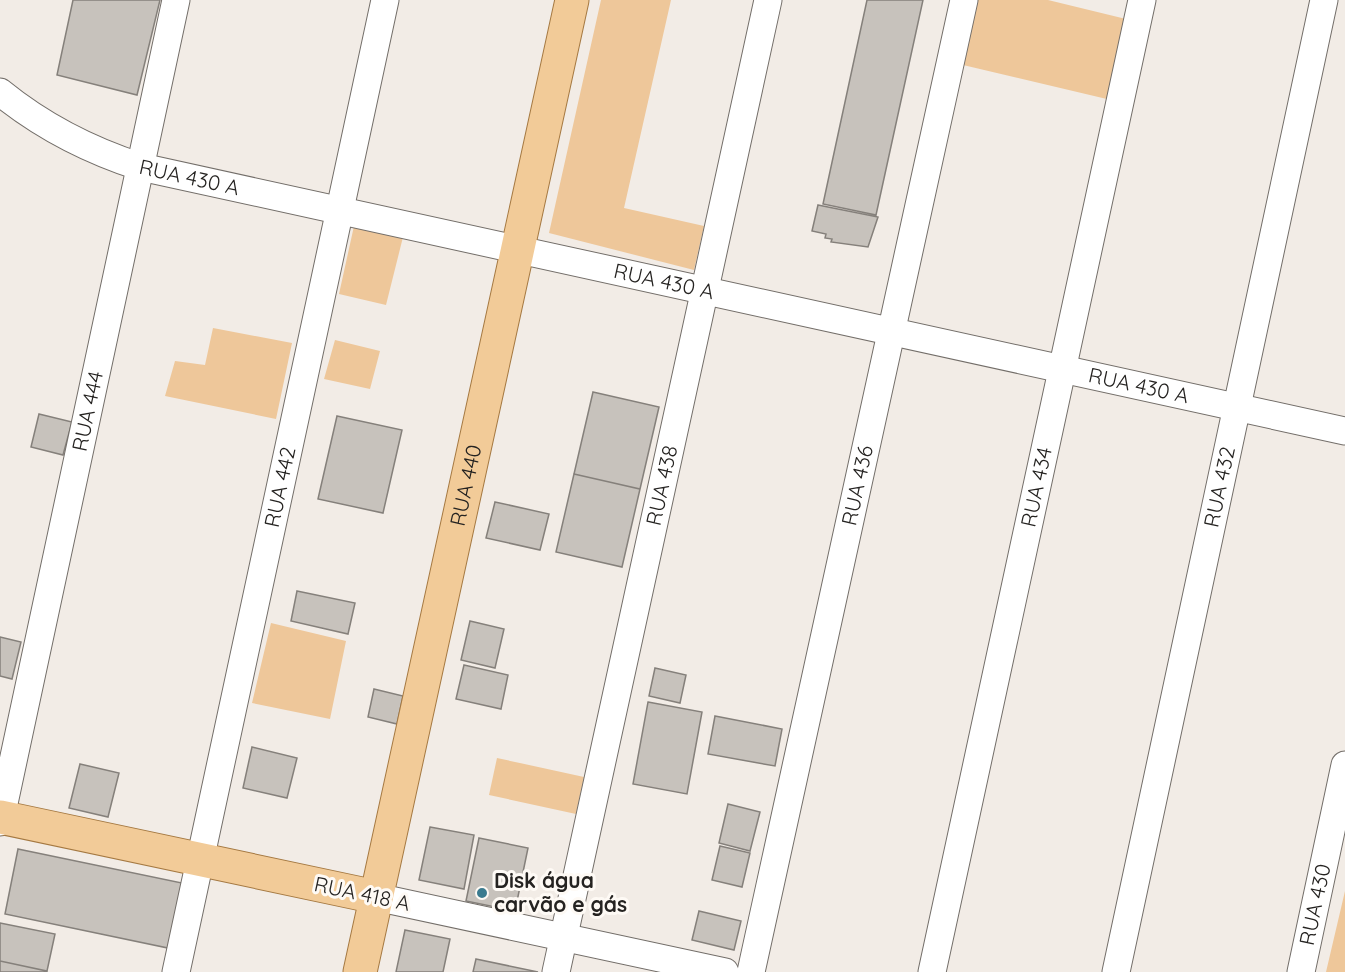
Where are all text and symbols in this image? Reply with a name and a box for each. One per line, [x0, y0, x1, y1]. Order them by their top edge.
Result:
street label: RUA 430 A [137, 153, 242, 200]
street label: RUA 430 A [612, 257, 717, 304]
street label: RUA 430 A [1086, 361, 1191, 408]
street label: RUA 444 [66, 369, 108, 454]
street label: RUA 440 [444, 442, 487, 528]
street label: RUA 438 [640, 443, 683, 528]
street label: RUA 436 [835, 443, 878, 528]
street label: RUA 442 [258, 444, 301, 530]
street label: RUA 432 [1198, 444, 1240, 529]
street label: RUA 434 [1014, 445, 1057, 529]
street label: RUA 430 [1293, 861, 1336, 947]
place label: Disk água carvão e gás [494, 867, 627, 917]
street label: RUA 418 A [312, 870, 413, 916]
marker: Disk água carvão e gás [475, 886, 489, 900]

